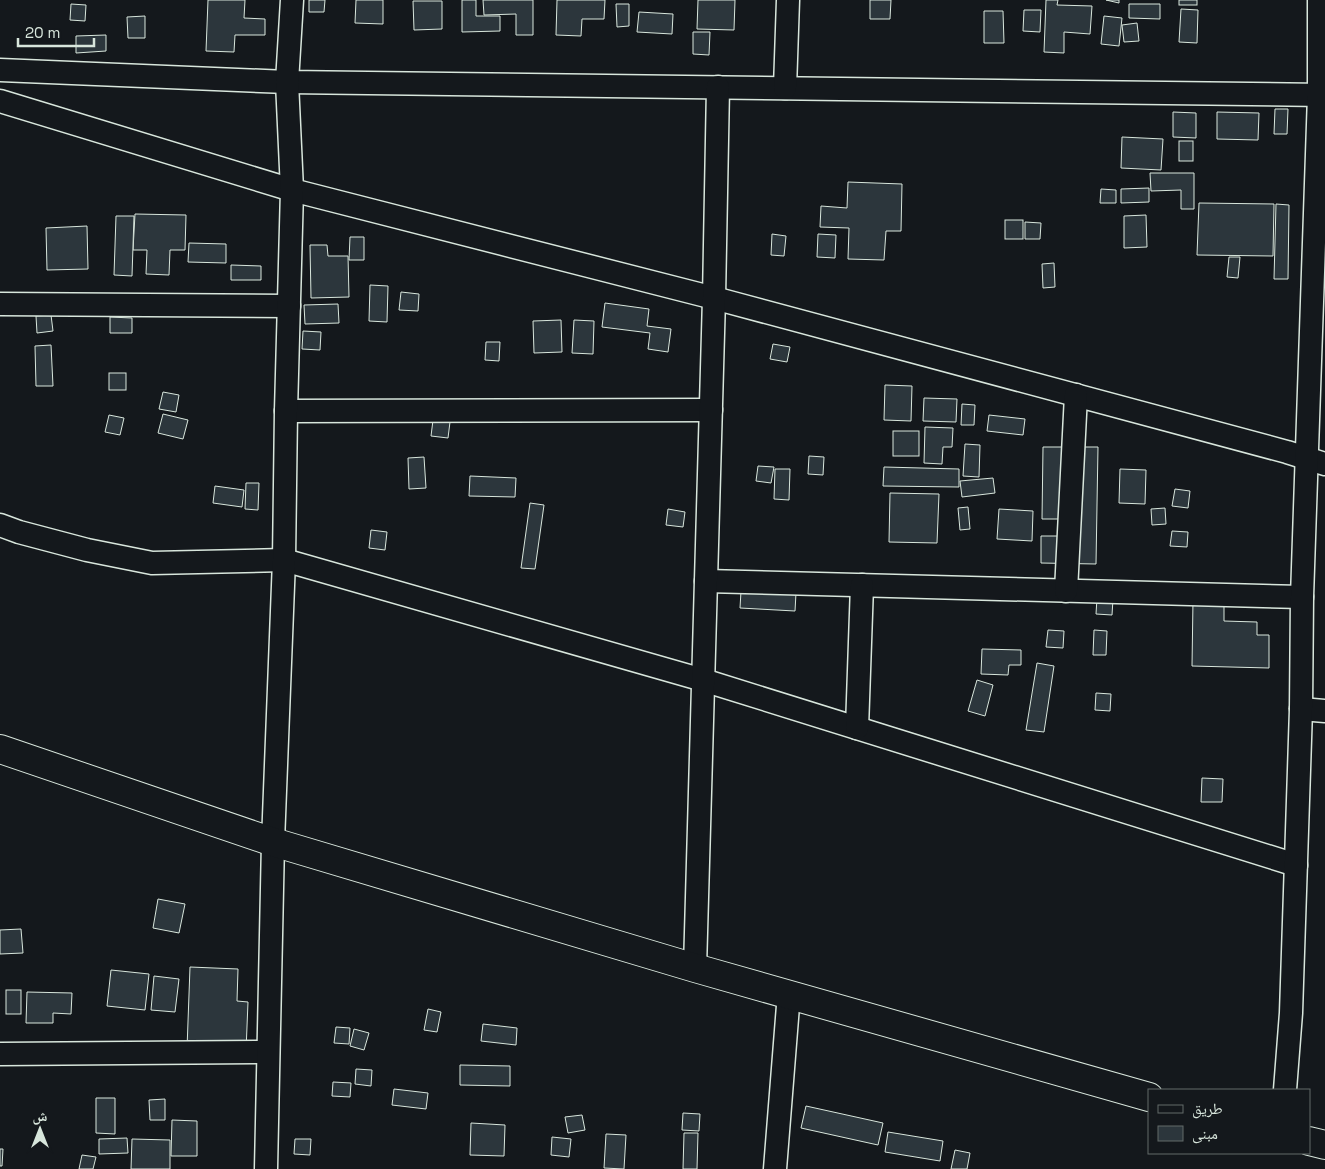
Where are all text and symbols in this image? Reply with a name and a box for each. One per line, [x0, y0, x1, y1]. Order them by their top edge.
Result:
scale bar [18, 15, 94, 47]
text: 20 m [25, 23, 60, 42]
legend [1148, 1089, 1310, 1154]
text: طريق [1192, 1099, 1223, 1119]
north arrow [15, 1104, 65, 1154]
text: ش [33, 1107, 48, 1125]
text: مبنى [1192, 1124, 1218, 1144]

